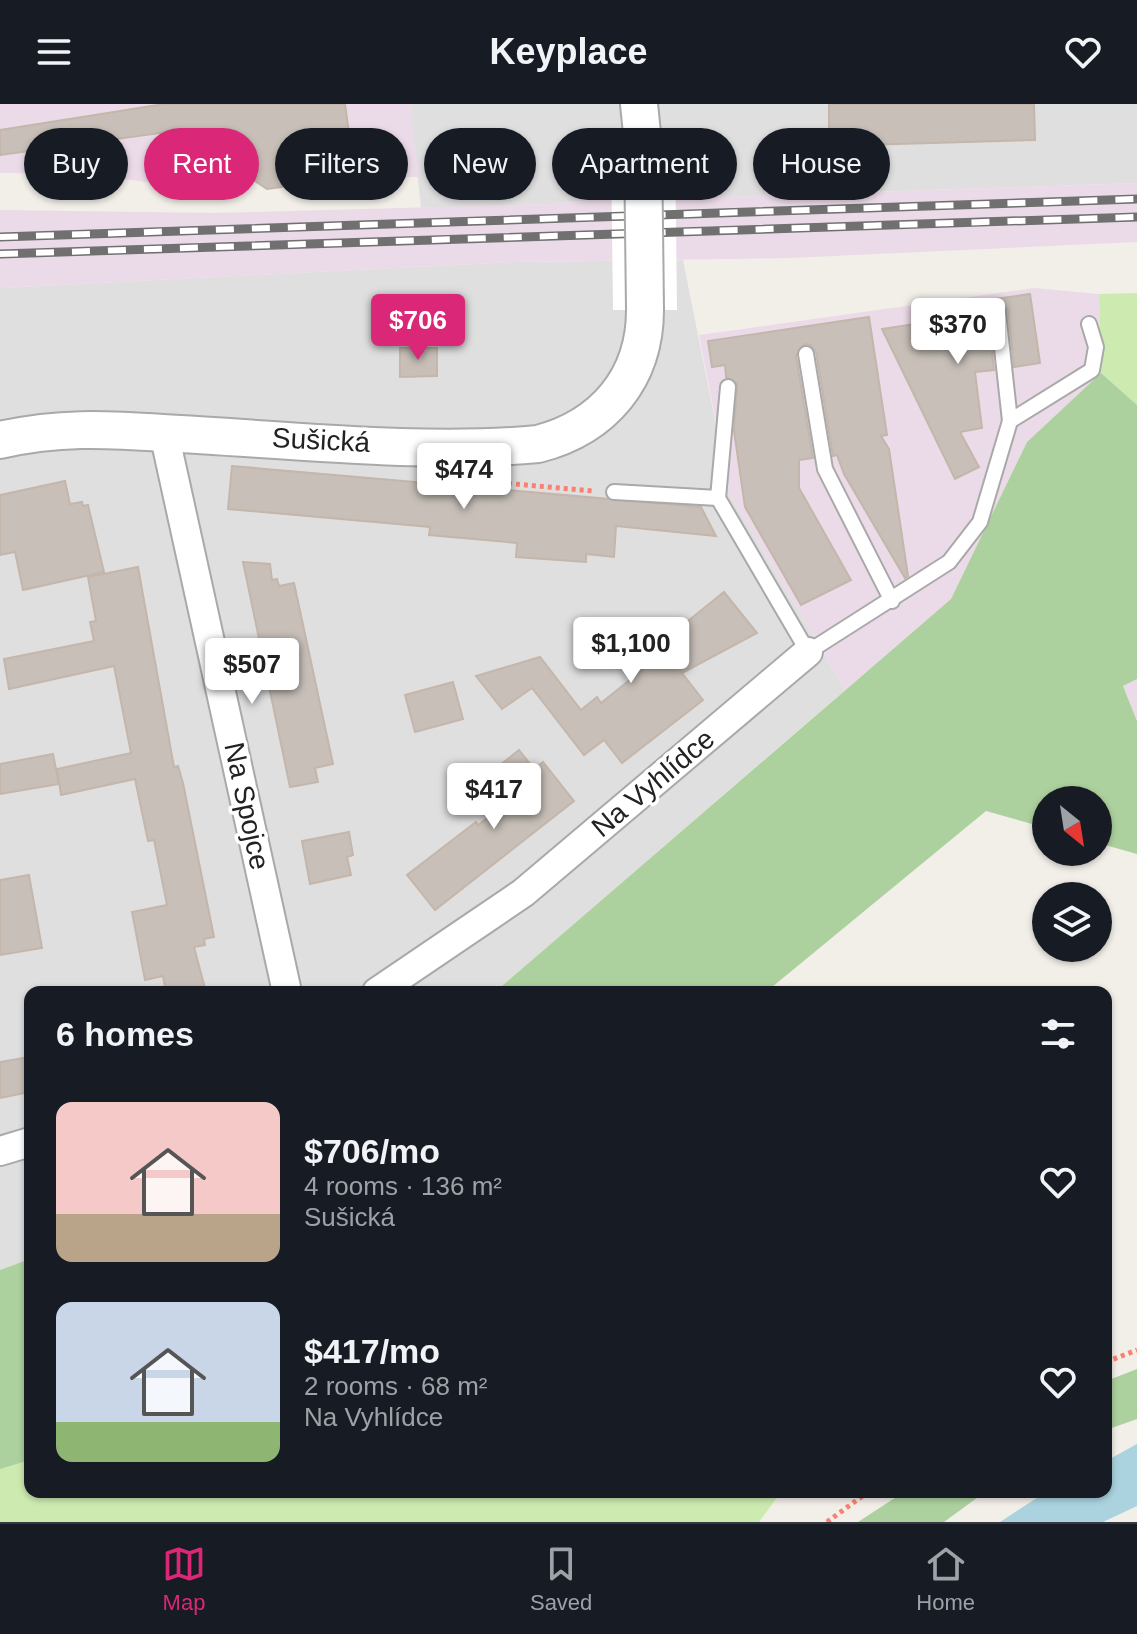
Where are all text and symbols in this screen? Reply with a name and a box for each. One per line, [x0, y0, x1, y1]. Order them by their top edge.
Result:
icon: menu [32, 30, 76, 74]
icon: heart [1061, 30, 1105, 74]
text: Keyplace [489, 31, 648, 72]
chip: Buy [24, 128, 128, 200]
chip: Rent [144, 128, 259, 200]
chip: Filters [275, 128, 408, 200]
chip: New [424, 128, 536, 200]
chip: Apartment [552, 128, 737, 200]
chip: House [753, 128, 890, 200]
pin: $706 [371, 294, 465, 362]
pin: $370 [911, 298, 1005, 366]
text: $706 [389, 305, 447, 335]
text: $370 [929, 309, 987, 339]
street label: Sušická [271, 422, 371, 458]
pin: $474 [417, 443, 511, 511]
text: $474 [435, 454, 493, 484]
pin: $1,100 [566, 617, 696, 685]
text: $1,100 [591, 628, 671, 658]
pin: $507 [205, 638, 299, 706]
text: $507 [223, 649, 281, 679]
street label: Na Vyhlídce [586, 723, 720, 843]
street label: Na Spojce [218, 740, 276, 872]
pin: $417 [447, 763, 541, 831]
text: $417 [465, 774, 523, 804]
north arrow [1032, 786, 1112, 866]
map controls [1032, 786, 1112, 962]
button: layers [1032, 882, 1112, 962]
icon: filters [1036, 1012, 1080, 1056]
text: 6 homes [56, 1015, 194, 1053]
text: $706/mo [304, 1132, 440, 1170]
icon: home [120, 1134, 216, 1230]
icon: heart [1036, 1160, 1080, 1204]
text: 4 rooms · 136 m² [304, 1171, 502, 1201]
text: Sušická [304, 1202, 395, 1232]
text: $417/mo [304, 1332, 440, 1370]
icon: home [120, 1334, 216, 1430]
icon: heart [1036, 1360, 1080, 1404]
text: 2 rooms · 68 m² [304, 1371, 488, 1401]
text: Na Vyhlídce [304, 1402, 443, 1432]
tab: Map [162, 1542, 206, 1616]
tab: Saved [530, 1542, 592, 1616]
tab: Home [916, 1542, 975, 1616]

